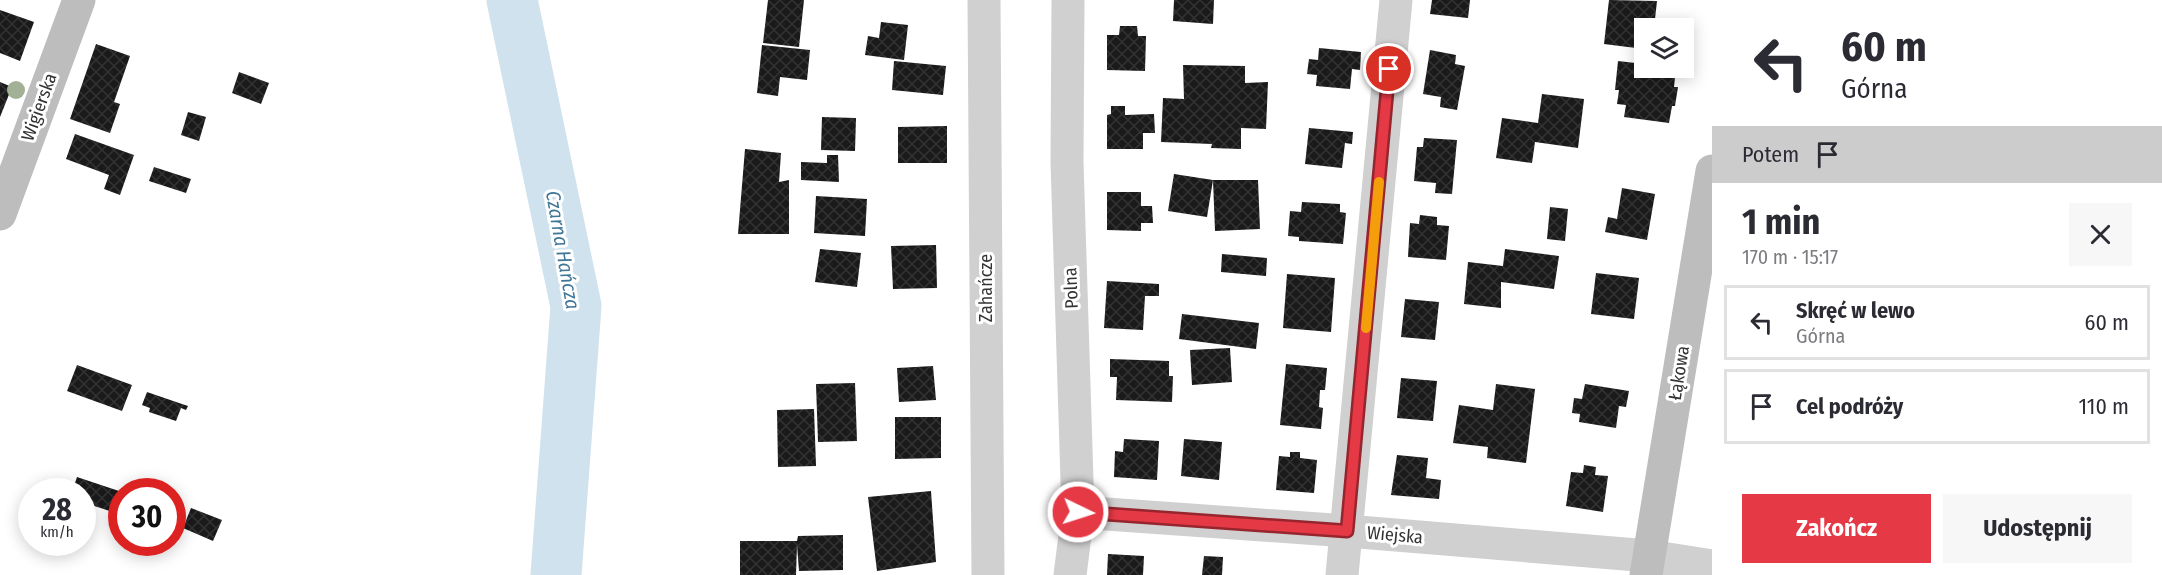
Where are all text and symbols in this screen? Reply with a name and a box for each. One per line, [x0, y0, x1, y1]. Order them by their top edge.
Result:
map controls [1634, 18, 1694, 78]
button: layers [1634, 18, 1694, 78]
text: 60 m [1841, 22, 1927, 72]
icon: left [1742, 24, 1820, 102]
pin [1363, 43, 1414, 94]
icon: arrive [1372, 52, 1405, 85]
street label: Wigierska [17, 70, 61, 144]
text: Górna [1841, 73, 1908, 105]
icon: arrive [1811, 138, 1844, 171]
text: Potem [1742, 141, 1799, 168]
water label: Czarna Hańcza [541, 189, 585, 311]
text: 1 min [1742, 200, 1820, 244]
button: close [2069, 203, 2132, 266]
text: 170 m · 15:17 [1742, 245, 1838, 269]
street label: Zahańcze [975, 254, 997, 322]
street label: Polna [1059, 267, 1083, 309]
text: Skręć w lewo [1796, 297, 1915, 324]
icon: left [1745, 306, 1778, 339]
text: 60 m [2085, 309, 2129, 336]
text: Górna [1796, 324, 1845, 348]
street label: Łąkowa [1664, 344, 1694, 402]
icon: arrive [1745, 390, 1778, 423]
text: Cel podróży [1796, 393, 1903, 420]
text: 110 m [2079, 393, 2129, 420]
speed limit sign: 30 [108, 478, 186, 556]
position arrow [1046, 480, 1110, 544]
text: 28 [42, 492, 72, 528]
button: Zakończ [1742, 494, 1931, 563]
button: Udostępnij [1943, 494, 2132, 563]
street label: Wiejska [1366, 522, 1424, 548]
text: km/h [40, 523, 74, 541]

